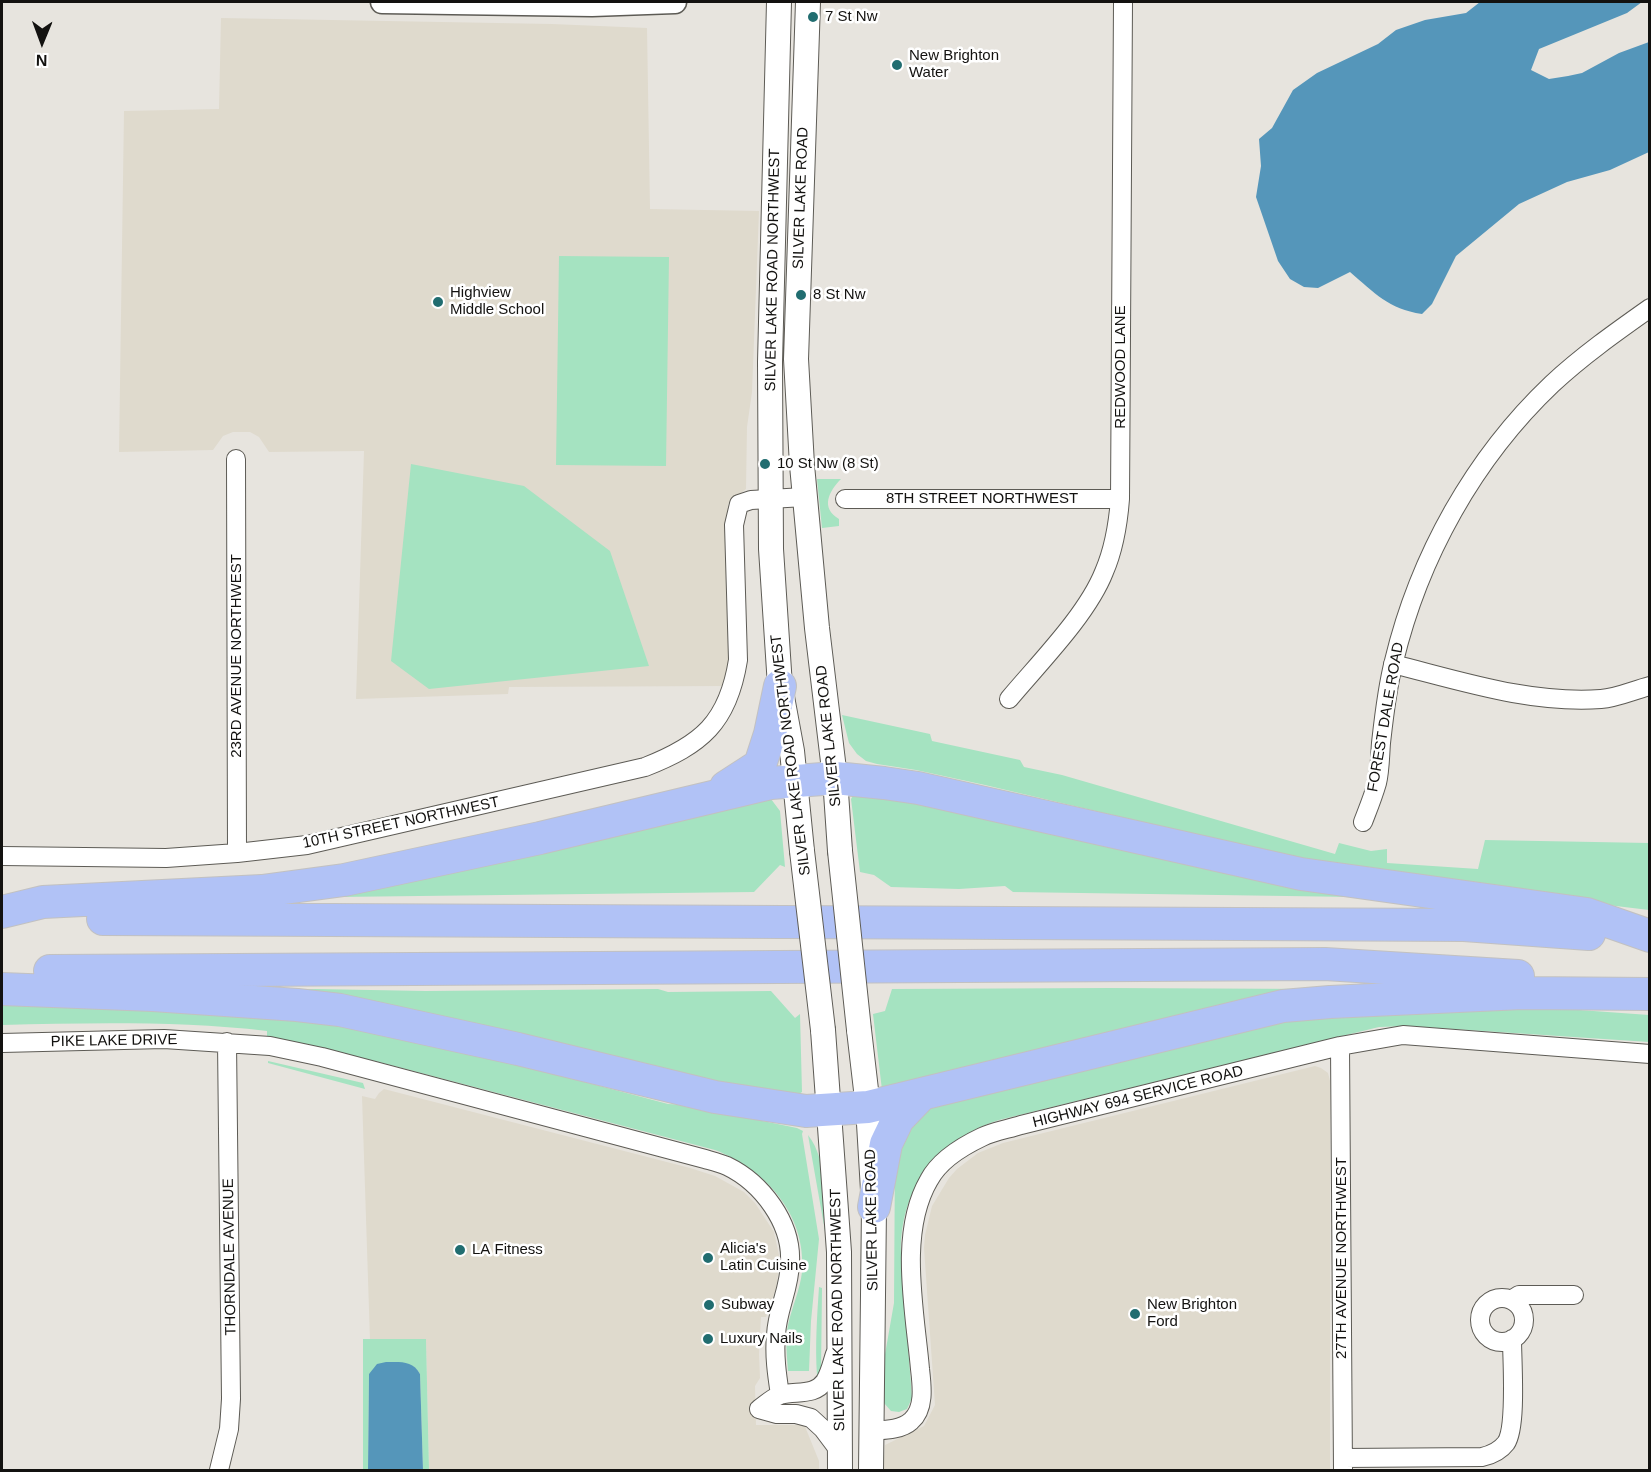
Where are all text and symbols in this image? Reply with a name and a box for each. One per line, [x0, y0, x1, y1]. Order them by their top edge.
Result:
place label: 7 St Nw [825, 8, 878, 26]
marker: 7 St Nw [806, 10, 820, 24]
north arrow [12, 12, 72, 72]
place label: New Brighton Water [909, 47, 999, 82]
text: N [36, 52, 48, 69]
marker: New Brighton Water [890, 58, 904, 72]
street label: SILVER LAKE ROAD [790, 127, 812, 269]
street label: SILVER LAKE ROAD NORTHWEST [762, 148, 784, 392]
place label: Highview Middle School [450, 284, 544, 319]
place label: 8 St Nw [813, 286, 866, 304]
marker: 8 St Nw [794, 288, 808, 302]
marker: Highview Middle School [431, 295, 445, 309]
street label: REDWOOD LANE [1112, 305, 1130, 429]
place label: 10 St Nw (8 St) [777, 455, 879, 473]
marker: 10 St Nw (8 St) [758, 457, 772, 471]
street label: 8TH STREET NORTHWEST [886, 490, 1078, 508]
street label: 23RD AVENUE NORTHWEST [228, 554, 246, 758]
street label: SILVER LAKE ROAD NORTHWEST [767, 633, 815, 877]
street label: FOREST DALE ROAD [1364, 641, 1408, 793]
street label: SILVER LAKE ROAD [813, 664, 845, 808]
street label: 10TH STREET NORTHWEST [301, 793, 501, 853]
street label: PIKE LAKE DRIVE [50, 1031, 178, 1051]
street label: HIGHWAY 694 SERVICE ROAD [1031, 1062, 1245, 1132]
street label: SILVER LAKE ROAD [862, 1149, 882, 1291]
street label: 27TH AVENUE NORTHWEST [1333, 1157, 1351, 1359]
street label: THORNDALE AVENUE [220, 1178, 240, 1336]
street label: SILVER LAKE ROAD NORTHWEST [827, 1188, 849, 1432]
place label: Alicia's Latin Cuisine [720, 1240, 807, 1275]
place label: LA Fitness [472, 1241, 543, 1259]
marker: LA Fitness [453, 1243, 467, 1257]
marker: Alicia's Latin Cuisine [701, 1251, 715, 1265]
place label: Subway [721, 1296, 774, 1314]
place label: New Brighton Ford [1147, 1296, 1237, 1331]
marker: Subway [702, 1298, 716, 1312]
marker: New Brighton Ford [1128, 1307, 1142, 1321]
place label: Luxury Nails [720, 1330, 803, 1348]
marker: Luxury Nails [701, 1332, 715, 1346]

